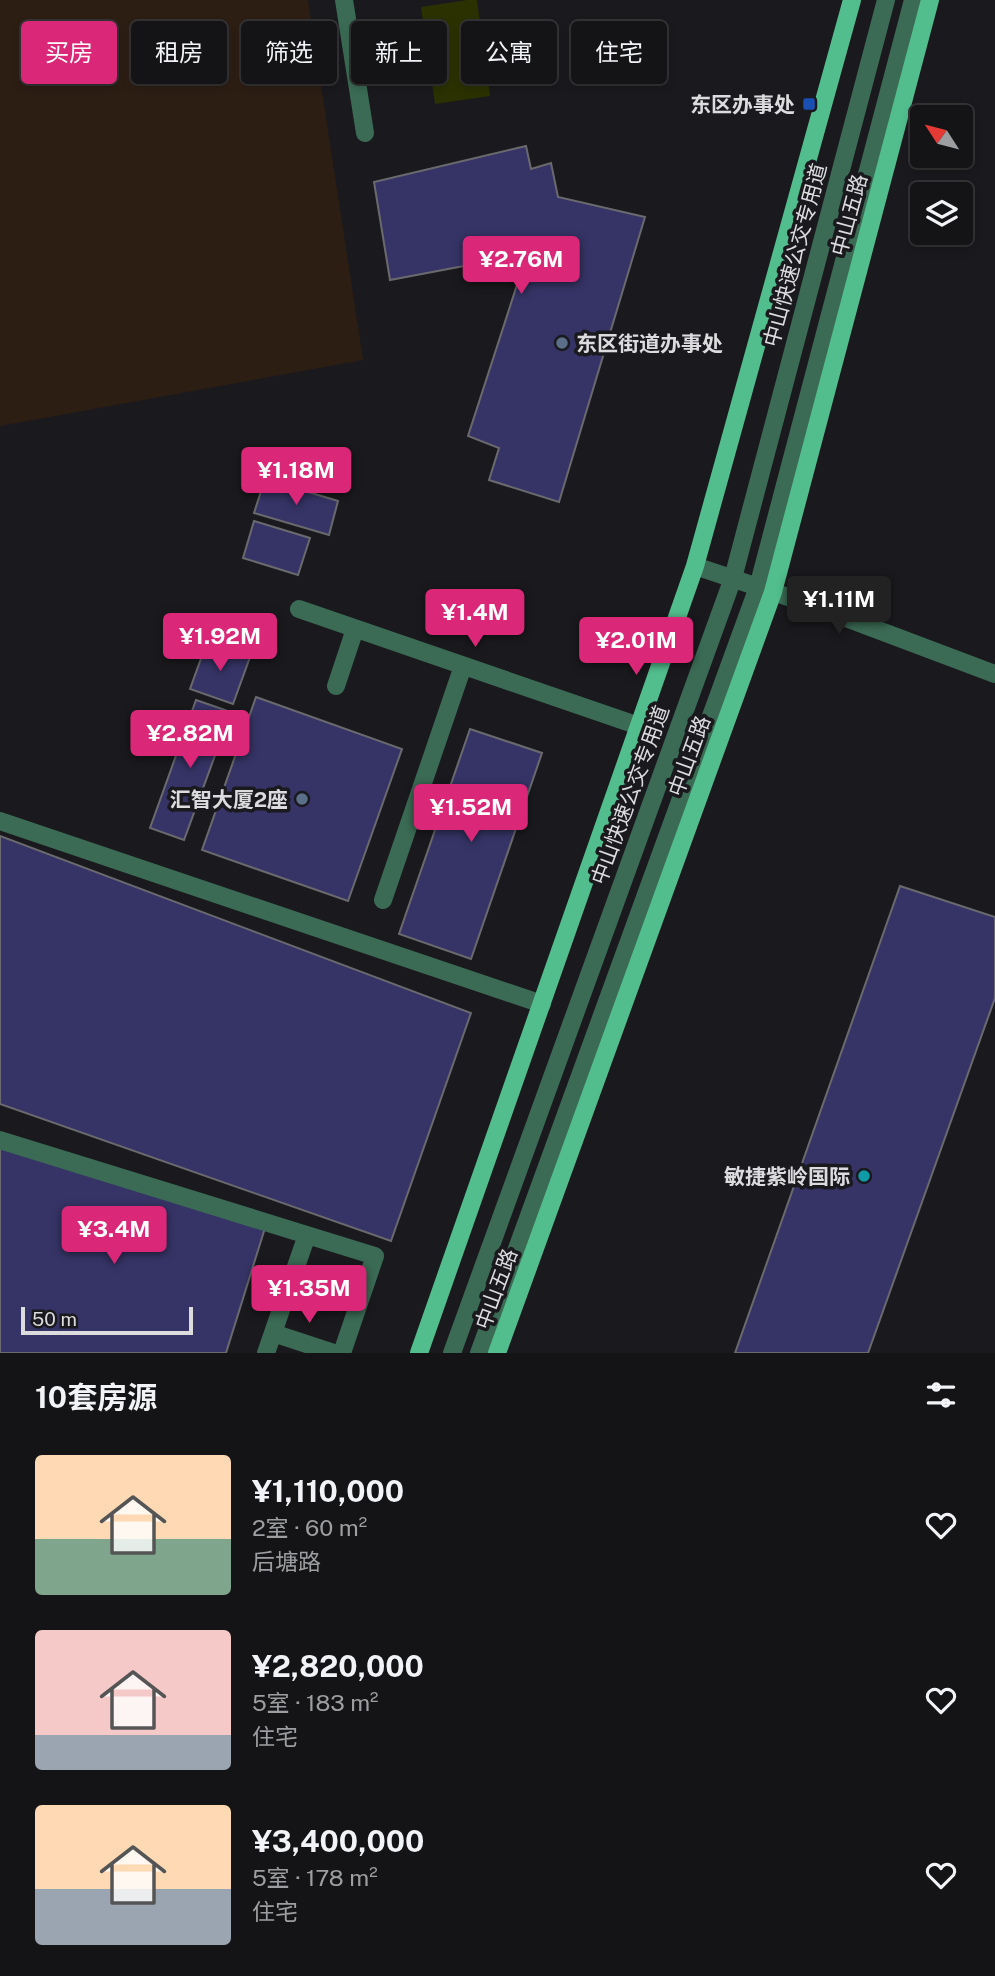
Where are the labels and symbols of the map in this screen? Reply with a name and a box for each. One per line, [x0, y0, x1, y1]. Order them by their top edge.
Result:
place label: 东区办事处 [690, 92, 795, 117]
marker: 东区办事处 [801, 96, 817, 112]
north arrow [910, 105, 973, 168]
street label: 中山快速公交专用道 [758, 160, 832, 350]
street label: 中山五路 [826, 171, 872, 259]
pin: ¥2.76M [464, 236, 578, 296]
place label: 东区街道办事处 [576, 331, 723, 356]
marker: 东区街道办事处 [554, 335, 570, 351]
pin: ¥1.18M [239, 448, 353, 507]
pin: ¥1.11M [782, 576, 896, 636]
pin: ¥1.4M [426, 590, 524, 649]
pin: ¥1.92M [163, 614, 277, 673]
pin: ¥2.01M [579, 618, 693, 677]
street label: 中山快速公交专用道 [586, 702, 674, 888]
pin: ¥2.82M [133, 710, 247, 770]
street label: 中山五路 [663, 712, 715, 800]
pin: ¥1.52M [414, 784, 528, 844]
place label: 汇智大厦2座 [170, 787, 288, 812]
marker: 汇智大厦2座 [294, 791, 310, 807]
place label: 敏捷紫岭国际 [724, 1164, 850, 1189]
marker: 敏捷紫岭国际 [856, 1168, 872, 1184]
pin: ¥3.4M [65, 1206, 163, 1266]
street label: 中山五路 [470, 1245, 522, 1333]
pin: ¥1.35M [252, 1266, 366, 1325]
scale bar [21, 1304, 192, 1336]

